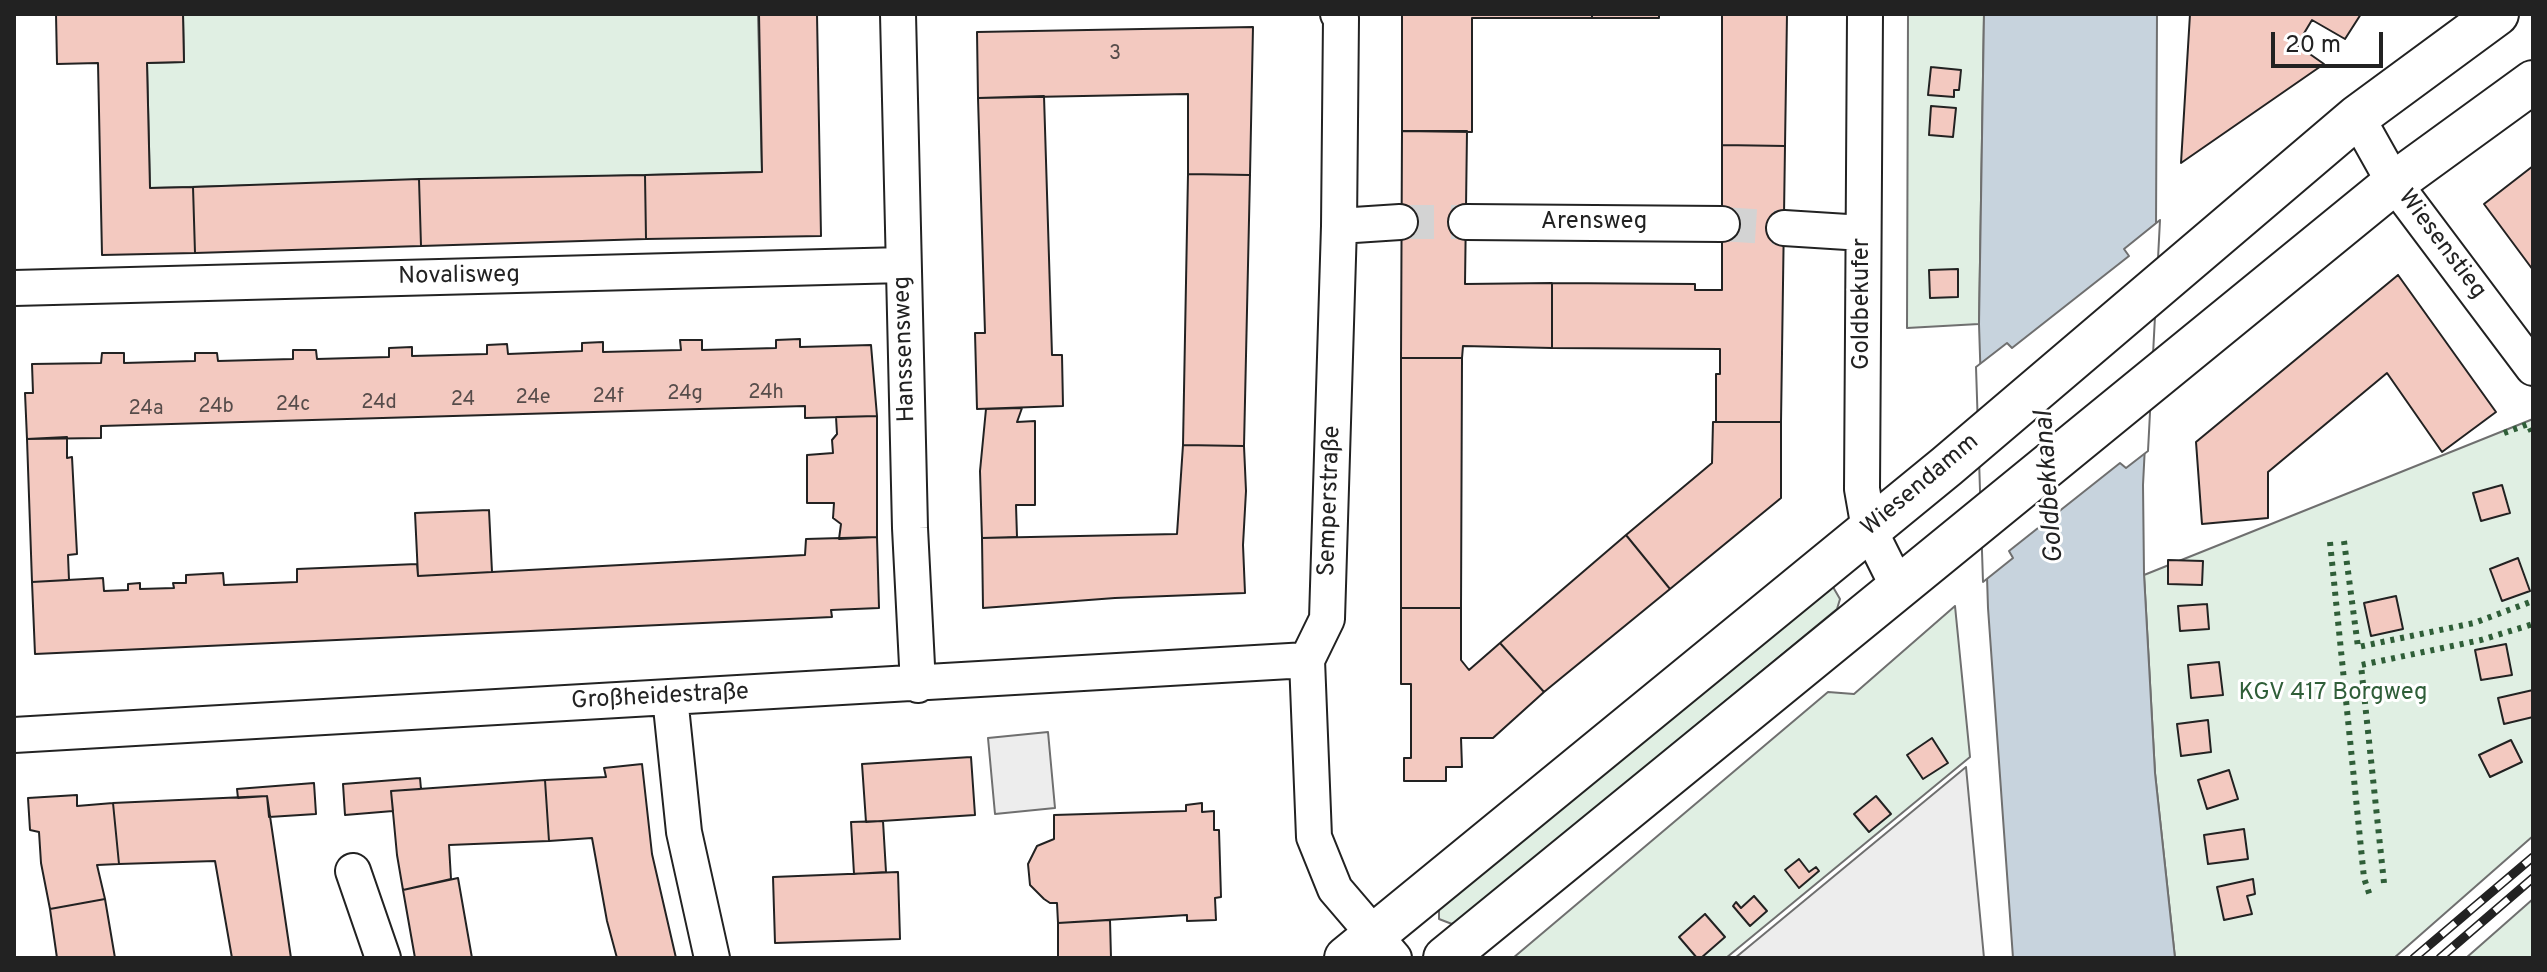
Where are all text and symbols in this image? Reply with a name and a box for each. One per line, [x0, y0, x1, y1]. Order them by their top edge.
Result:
scale bar [2275, 16, 2387, 66]
text: 20 m [2285, 31, 2341, 61]
house number: 3 [1109, 43, 1121, 67]
street label: Wiesenstieg [2391, 185, 2491, 305]
street label: Arensweg [1541, 209, 1647, 237]
street label: Goldbekufer [1849, 238, 1877, 370]
street label: Novalisweg [398, 262, 520, 292]
street label: Hanssensweg [889, 275, 923, 423]
house number: 24h [748, 382, 784, 406]
house number: 24g [667, 383, 703, 407]
house number: 24f [592, 386, 624, 410]
house number: 24e [515, 387, 551, 411]
house number: 24 [451, 389, 475, 413]
house number: 24d [361, 392, 397, 416]
house number: 24c [276, 394, 310, 418]
house number: 24b [198, 396, 234, 420]
house number: 24a [129, 398, 163, 422]
water label: Goldbekkanal [2030, 410, 2072, 564]
street label: Semperstraße [1314, 425, 1348, 577]
street label: Wiesendamm [1856, 429, 1986, 543]
street label: Großheidestraße [570, 679, 750, 717]
park label: KGV 417 Borgweg [2238, 680, 2428, 708]

